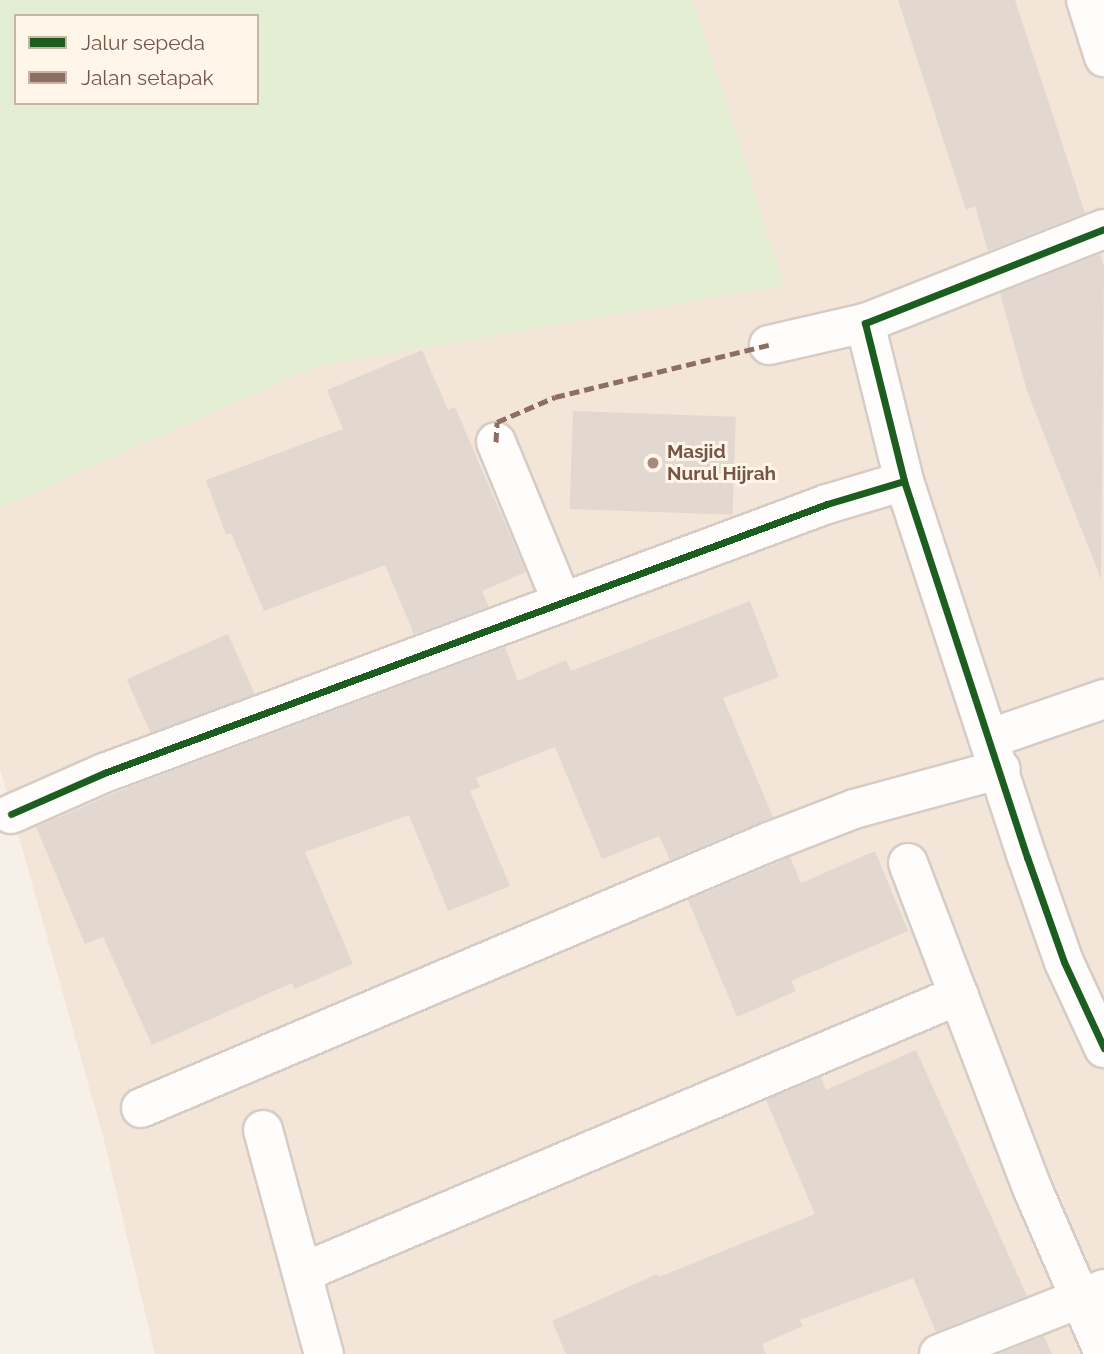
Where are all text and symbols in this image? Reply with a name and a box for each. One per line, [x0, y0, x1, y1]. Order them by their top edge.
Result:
legend [14, 14, 259, 105]
text: Jalur sepeda [81, 30, 205, 55]
text: Jalan setapak [81, 65, 214, 90]
place label: Masjid Nurul Hijrah [667, 441, 777, 485]
marker: Masjid Nurul Hijrah [645, 455, 661, 471]

